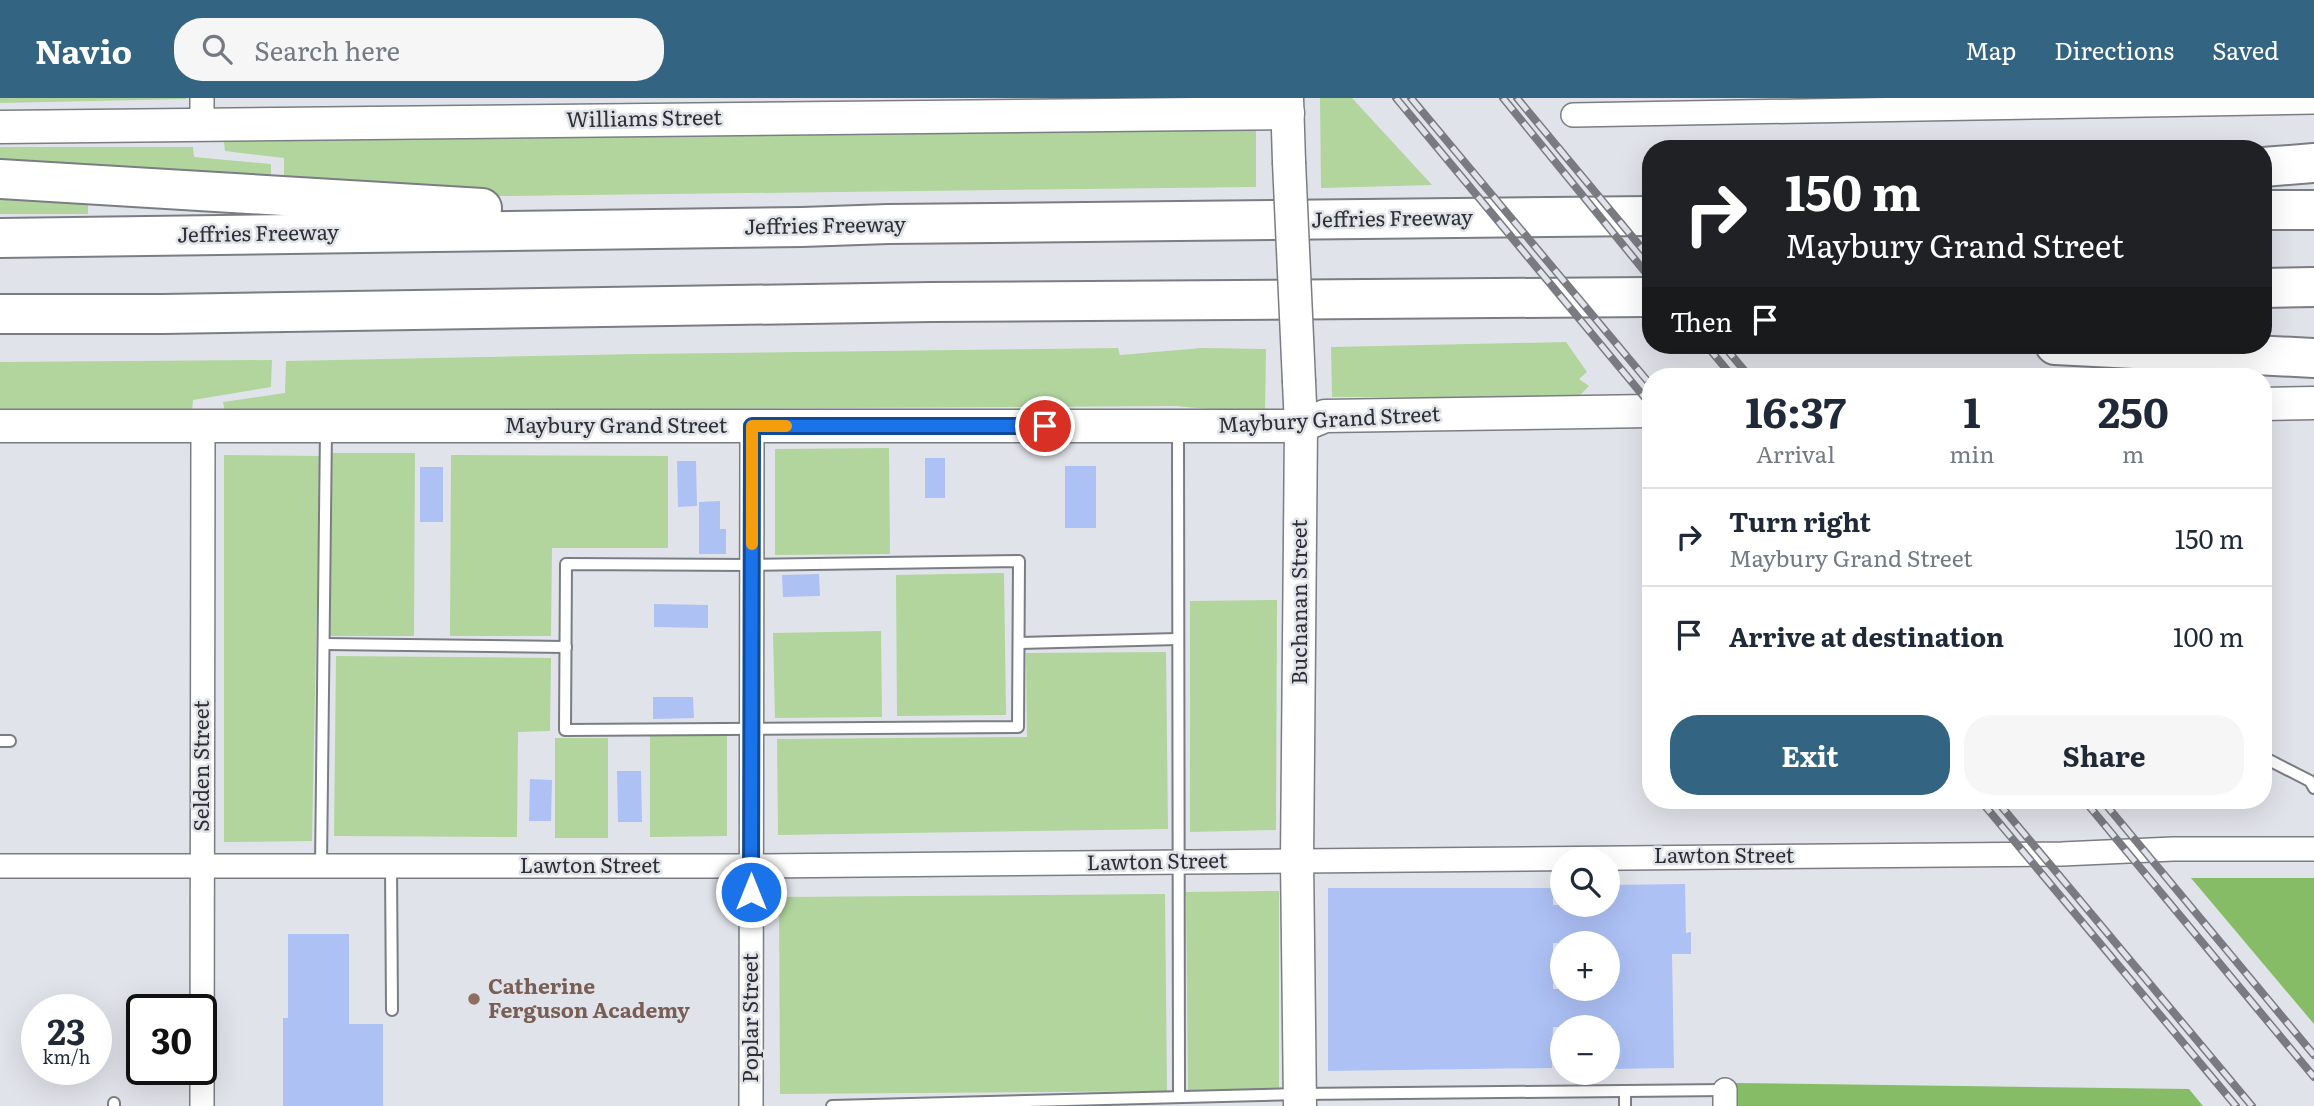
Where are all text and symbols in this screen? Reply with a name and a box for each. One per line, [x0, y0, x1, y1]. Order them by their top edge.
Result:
search box [174, 18, 664, 81]
text: Navio [35, 25, 132, 74]
icon: search [198, 30, 236, 68]
text: Search here [254, 30, 400, 69]
text: Map [1965, 32, 2016, 67]
text: Directions [2054, 32, 2174, 67]
text: Saved [2212, 32, 2279, 67]
street label: Williams Street [566, 100, 723, 133]
text: 150 m [1785, 153, 1921, 226]
icon: right [1670, 168, 1761, 259]
street label: Jeffries Freeway [1311, 200, 1474, 233]
street label: Jeffries Freeway [744, 207, 907, 240]
street label: Jeffries Freeway [177, 215, 340, 248]
text: Maybury Grand Street [1785, 220, 2124, 268]
text: Then [1670, 301, 1732, 340]
icon: arrive [1746, 301, 1784, 339]
text: 16:37 [1745, 379, 1846, 441]
text: 1 [1963, 379, 1981, 441]
text: 250 [2098, 379, 2169, 441]
pin [1015, 396, 1075, 456]
street label: Maybury Grand Street [1217, 396, 1441, 439]
icon: arrive [1026, 407, 1064, 445]
street label: Maybury Grand Street [505, 408, 728, 439]
text: Arrival [1756, 436, 1835, 470]
text: min [1949, 436, 1994, 470]
text: m [2122, 436, 2144, 470]
text: Turn right [1729, 501, 1871, 540]
icon: right [1670, 518, 1708, 556]
text: 150 m [2175, 518, 2244, 557]
street label: Buchanan Street [1282, 519, 1313, 685]
text: Maybury Grand Street [1729, 540, 1973, 574]
icon: arrive [1670, 616, 1708, 654]
text: Arrive at destination [1729, 616, 2004, 655]
text: 100 m [2173, 616, 2244, 655]
street label: Selden Street [184, 700, 215, 832]
button: Exit [1670, 715, 1950, 795]
button: Share [1964, 715, 2244, 795]
street label: Lawton Street [1654, 838, 1795, 869]
street label: Lawton Street [1086, 843, 1228, 876]
map controls [1550, 847, 1620, 1085]
button: search [1550, 847, 1620, 917]
street label: Lawton Street [520, 848, 661, 879]
position arrow [714, 855, 788, 929]
button: + [1550, 931, 1620, 1001]
street label: Poplar Street [733, 953, 764, 1083]
place label: Catherine Ferguson Academy [488, 969, 690, 1024]
marker: Catherine Ferguson Academy [466, 991, 482, 1007]
speed limit sign: 30 [126, 994, 217, 1085]
text: 23 [47, 1004, 86, 1056]
button: − [1550, 1015, 1620, 1085]
text: km/h [43, 1043, 90, 1070]

